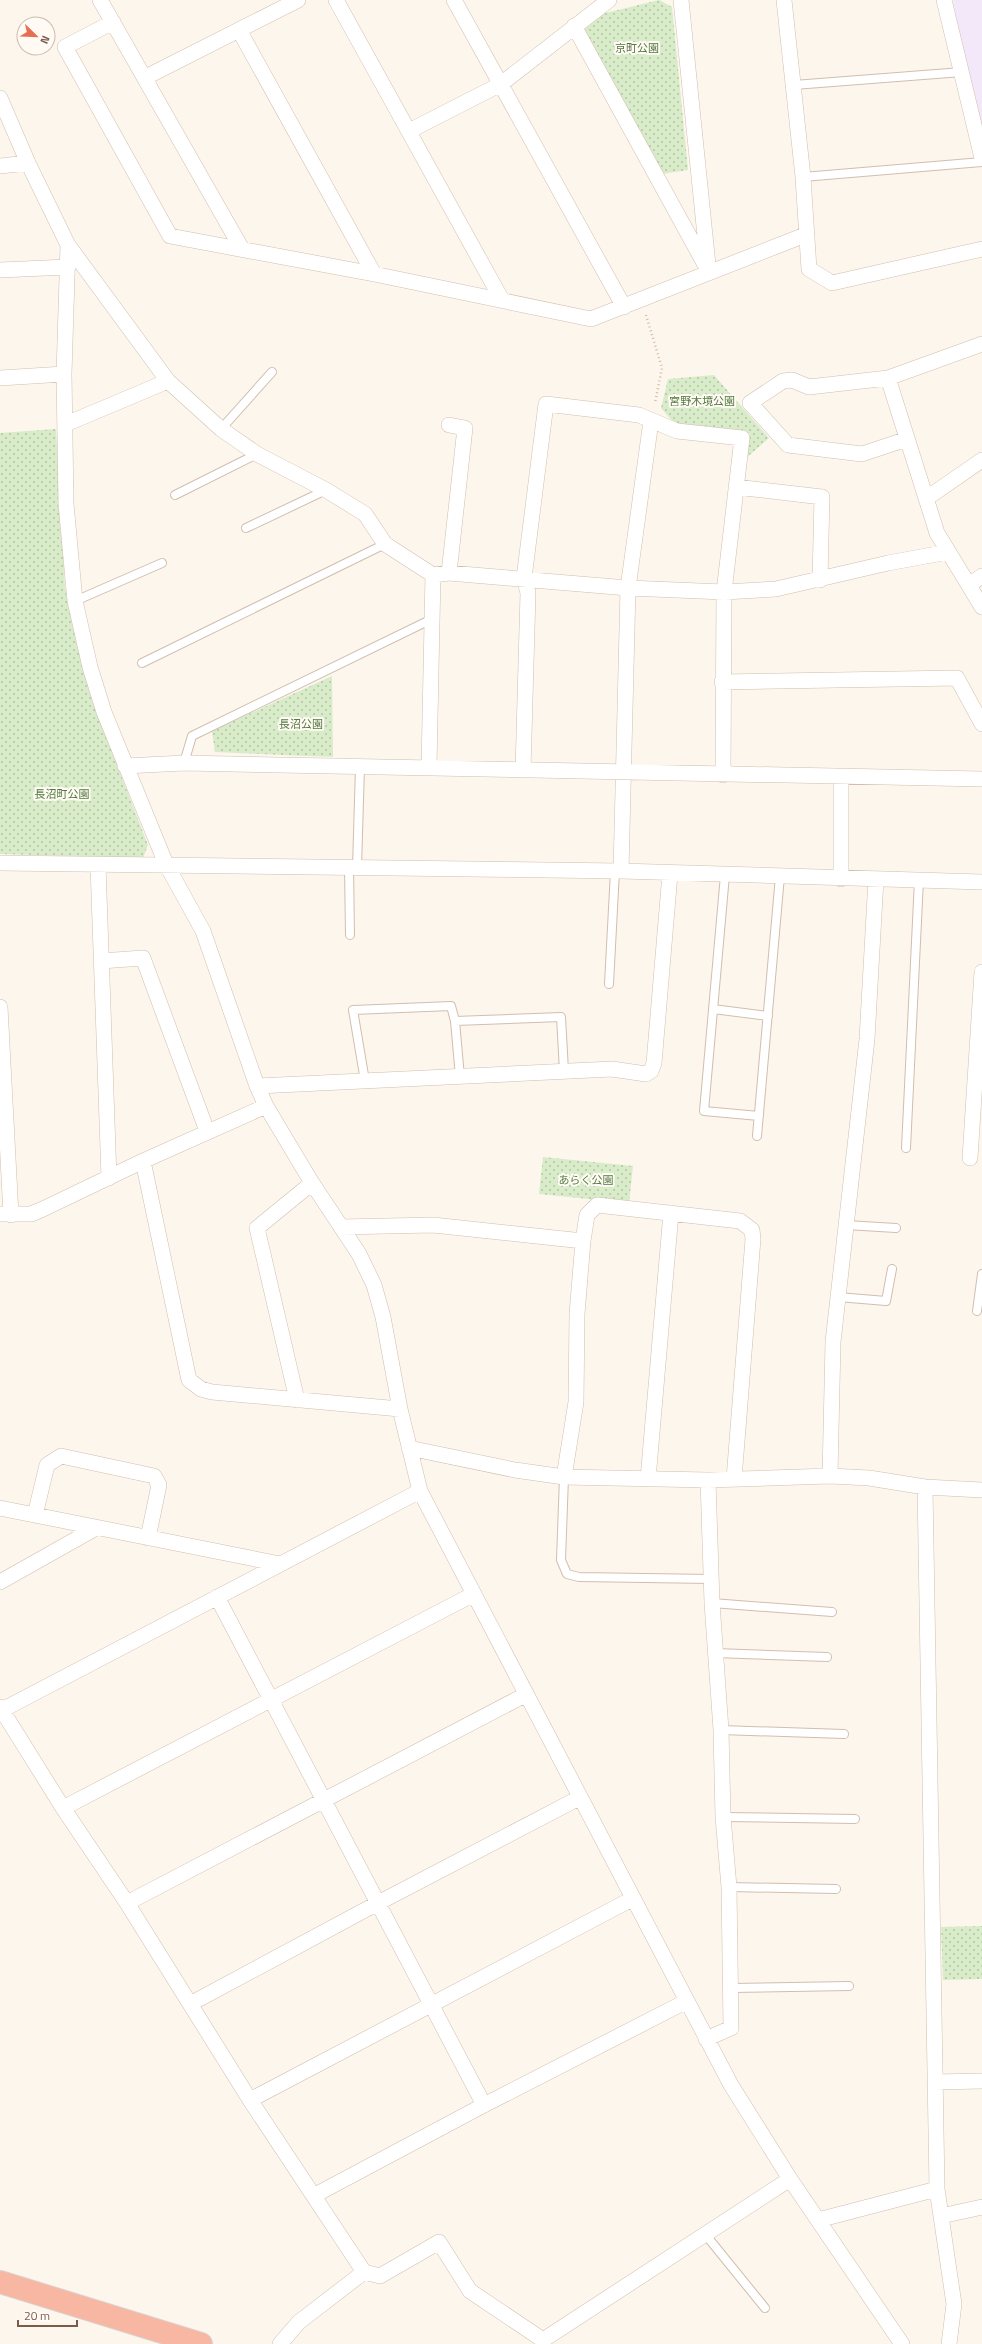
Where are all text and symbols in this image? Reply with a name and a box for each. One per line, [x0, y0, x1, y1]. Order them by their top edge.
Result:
north arrow [16, 16, 56, 56]
text: N [36, 33, 54, 47]
park label: 京町公園 [615, 40, 659, 56]
park label: 宮野木境公園 [669, 393, 735, 409]
park label: 長沼公園 [279, 716, 323, 732]
park label: 長沼町公園 [35, 786, 90, 802]
park label: あらく公園 [559, 1172, 614, 1188]
scale bar [18, 2302, 77, 2328]
text: 20 m [24, 2306, 50, 2325]

